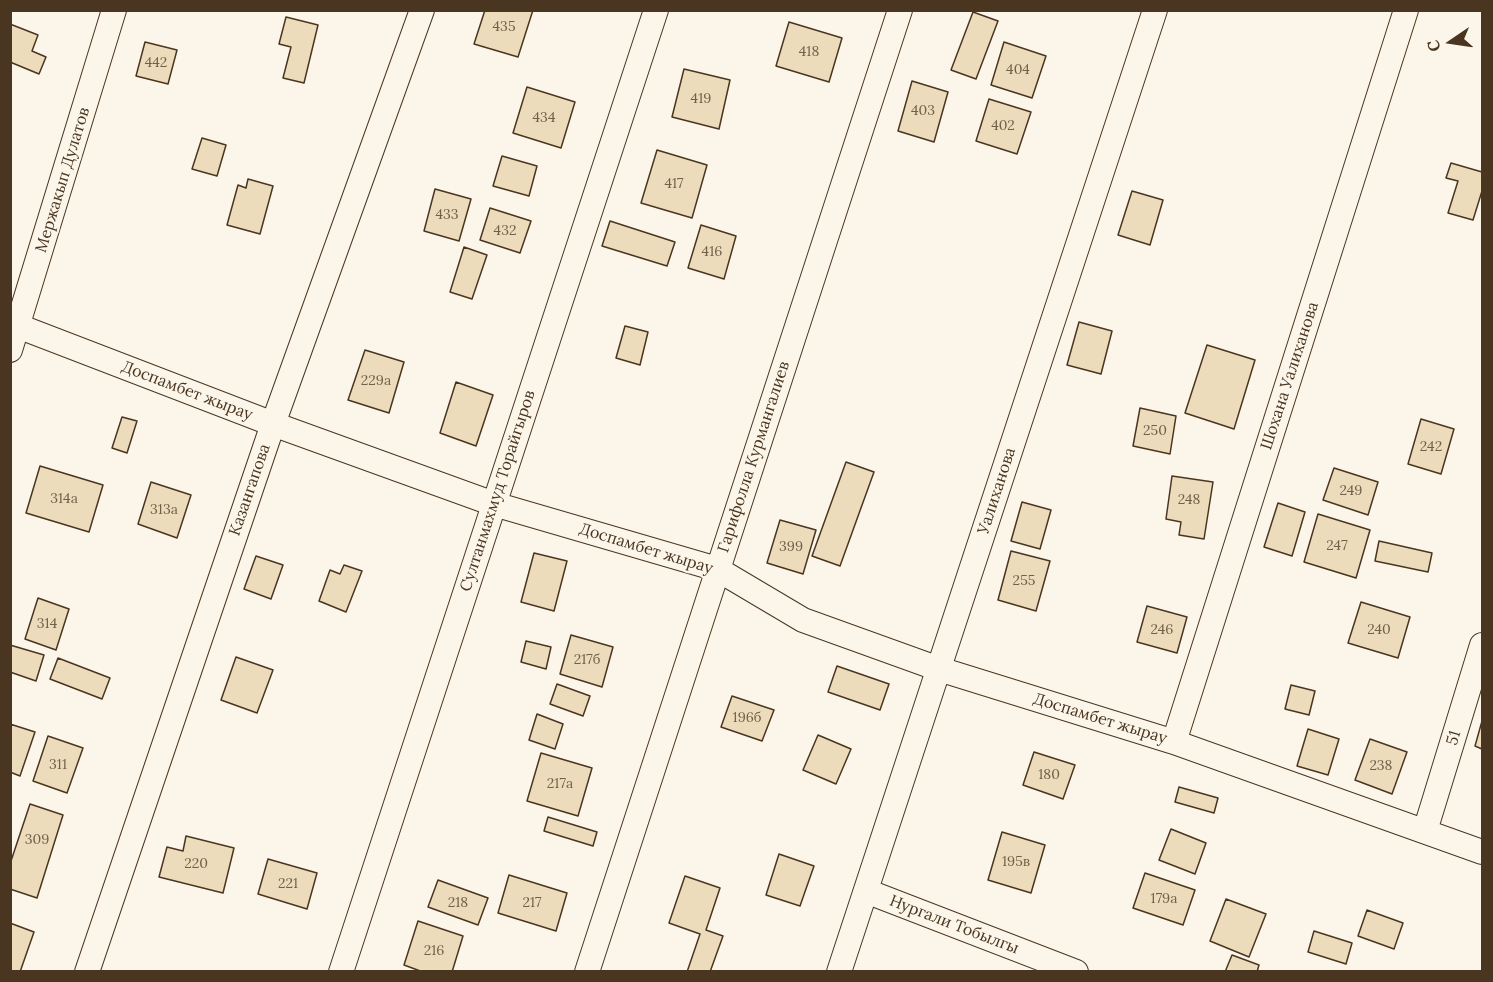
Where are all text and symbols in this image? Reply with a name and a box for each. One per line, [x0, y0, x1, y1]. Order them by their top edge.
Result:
north arrow [1421, 12, 1481, 72]
house number: 435 [492, 19, 516, 35]
text: С [1422, 38, 1444, 54]
house number: 418 [799, 44, 819, 60]
house number: 442 [145, 55, 167, 71]
house number: 404 [1006, 62, 1030, 78]
house number: 419 [691, 91, 711, 107]
house number: 403 [911, 103, 935, 119]
street label: Мержакып Дулатов [32, 105, 94, 255]
house number: 434 [533, 110, 555, 126]
house number: 402 [991, 118, 1015, 134]
house number: 417 [664, 176, 684, 192]
house number: 433 [435, 207, 459, 223]
house number: 432 [494, 223, 516, 239]
house number: 416 [702, 244, 722, 260]
street label: Шохана Уалиханова [1257, 300, 1323, 452]
street label: Доспамбет жырау [119, 357, 255, 425]
street label: Гарифолла Курмангалиев [714, 359, 794, 555]
house number: 229а [361, 373, 391, 389]
street label: Султанмахмуд Торайгыров [456, 388, 540, 594]
house number: 250 [1143, 423, 1167, 439]
house number: 242 [1420, 439, 1442, 455]
street label: Казангапова [225, 442, 275, 538]
street label: Уалиханова [974, 445, 1020, 537]
house number: 249 [1340, 483, 1362, 499]
house number: 314а [50, 491, 78, 507]
house number: 248 [1178, 492, 1200, 508]
house number: 313а [150, 502, 178, 518]
street label: Доспамбет жырау [577, 520, 715, 578]
house number: 247 [1326, 538, 1348, 554]
house number: 399 [779, 539, 803, 555]
house number: 255 [1013, 573, 1035, 589]
house number: 314 [37, 616, 57, 632]
house number: 246 [1151, 622, 1173, 638]
house number: 240 [1367, 622, 1391, 638]
house number: 217б [574, 652, 600, 668]
street label: Доспамбет жырау [1031, 690, 1169, 748]
house number: 196б [733, 710, 761, 726]
street label: 51 [1443, 728, 1465, 748]
house number: 311 [49, 757, 67, 773]
house number: 238 [1370, 758, 1392, 774]
house number: 180 [1038, 767, 1060, 783]
house number: 217а [547, 776, 573, 792]
house number: 309 [25, 832, 49, 848]
house number: 195в [1002, 854, 1030, 870]
house number: 220 [184, 856, 208, 872]
house number: 221 [278, 876, 298, 892]
house number: 179а [1151, 891, 1177, 907]
street label: Нургали Тобылгы [887, 892, 1021, 958]
house number: 218 [448, 895, 468, 911]
house number: 217 [522, 895, 542, 911]
house number: 216 [424, 943, 444, 959]

